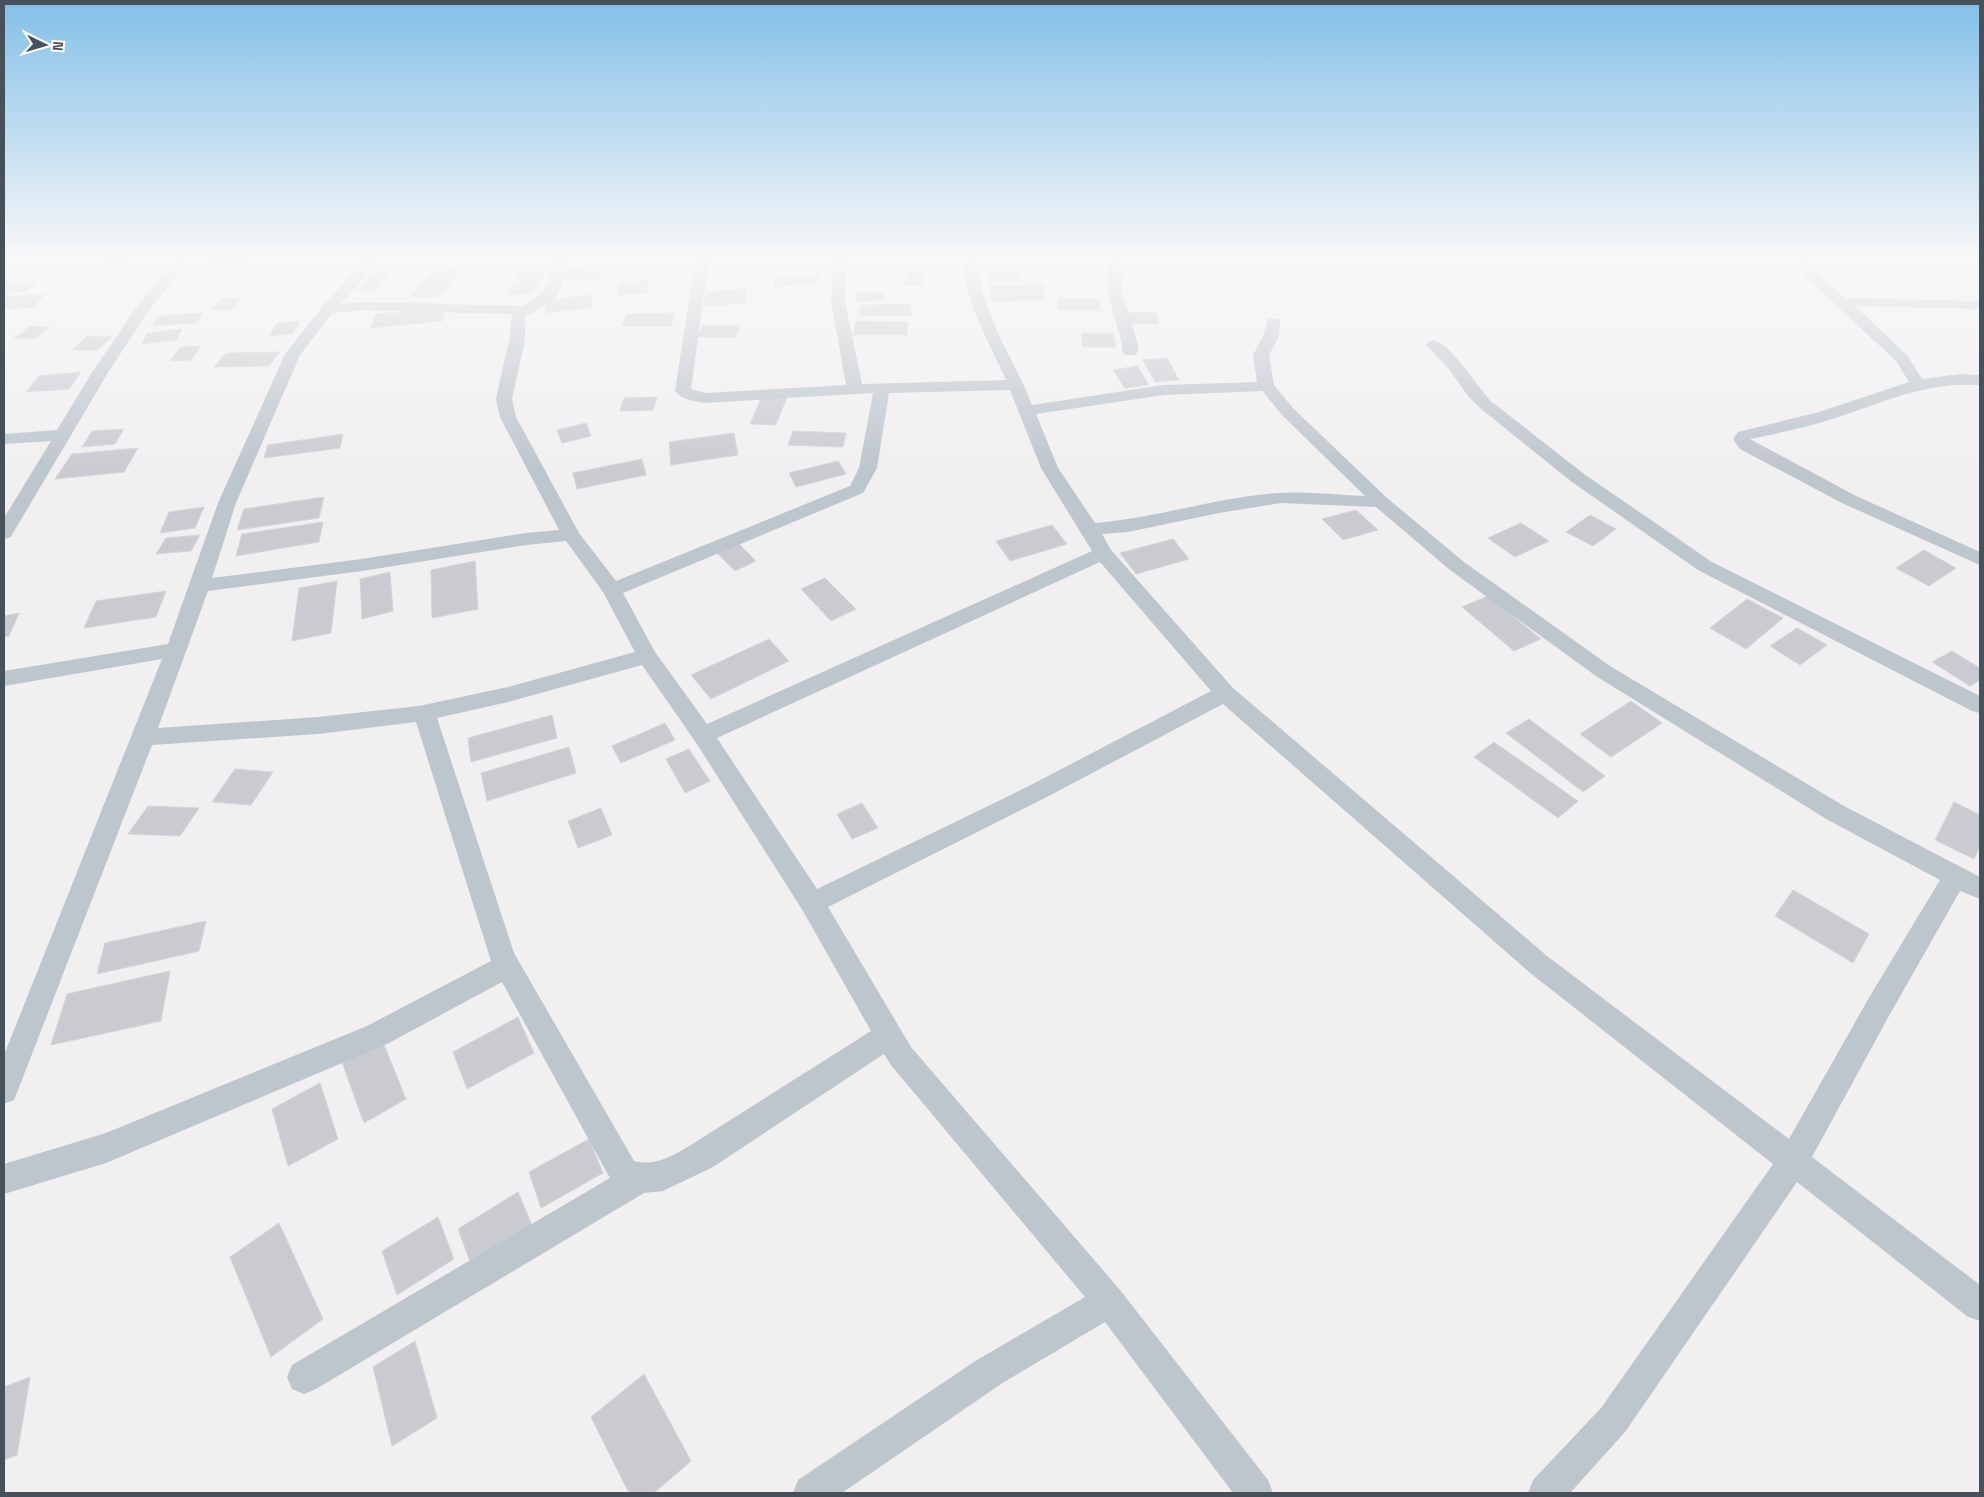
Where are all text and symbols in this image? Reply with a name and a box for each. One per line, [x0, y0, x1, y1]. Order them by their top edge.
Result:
north arrow [20, 20, 70, 70]
text: N [49, 41, 67, 52]

